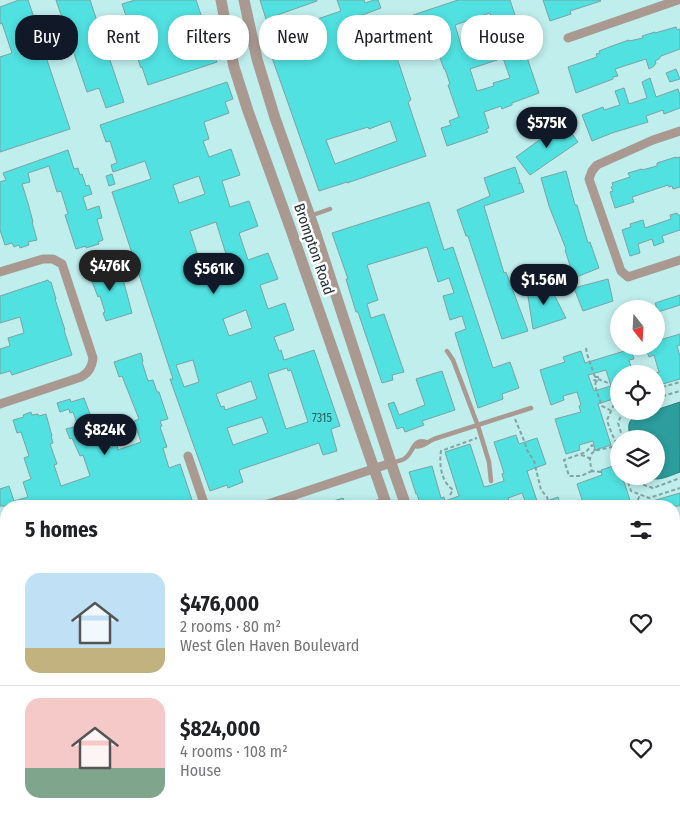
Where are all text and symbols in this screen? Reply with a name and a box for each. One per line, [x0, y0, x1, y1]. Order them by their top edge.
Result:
chip: Buy [15, 15, 78, 60]
chip: Rent [88, 15, 158, 60]
chip: Filters [168, 15, 249, 60]
chip: New [259, 15, 327, 60]
chip: Apartment [337, 15, 451, 60]
chip: House [461, 15, 543, 60]
pin: $575K [512, 106, 582, 149]
text: $575K [527, 113, 567, 132]
street label: Brompton Road [290, 201, 338, 297]
pin: $476K [75, 250, 145, 292]
pin: $561K [179, 252, 249, 295]
text: $476K [90, 256, 130, 275]
text: $561K [194, 259, 234, 278]
pin: $1.56M [503, 264, 585, 306]
text: $1.56M [521, 270, 567, 289]
north arrow [610, 300, 665, 355]
map controls [610, 300, 665, 485]
button: locate [610, 365, 665, 420]
house number: 7315 [312, 411, 333, 425]
pin: $824K [70, 414, 140, 456]
text: $824K [85, 420, 125, 439]
button: layers [610, 430, 665, 485]
icon: filters [627, 516, 655, 544]
text: 5 homes [25, 517, 98, 543]
text: $476,000 [180, 591, 259, 617]
icon: home [65, 593, 125, 653]
icon: heart [627, 609, 655, 637]
text: 2 rooms · 80 m² [180, 617, 281, 636]
text: West Glen Haven Boulevard [180, 636, 359, 655]
text: $824,000 [180, 716, 260, 742]
icon: home [65, 718, 125, 778]
icon: heart [627, 734, 655, 762]
text: 4 rooms · 108 m² [180, 742, 288, 761]
text: House [180, 761, 221, 780]

